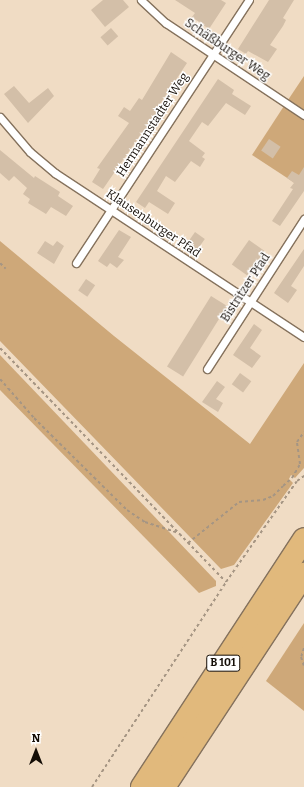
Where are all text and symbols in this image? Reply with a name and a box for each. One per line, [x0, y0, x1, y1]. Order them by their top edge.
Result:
street label: Schäßburger Weg [182, 16, 272, 84]
street label: Hermannstadter Weg [114, 70, 192, 180]
street label: Klausenburger Pfad [103, 187, 203, 261]
street label: Bistritzer Pfad [218, 251, 274, 325]
road number: B 101 [206, 654, 240, 672]
north arrow [16, 731, 56, 771]
text: N [32, 732, 40, 745]

